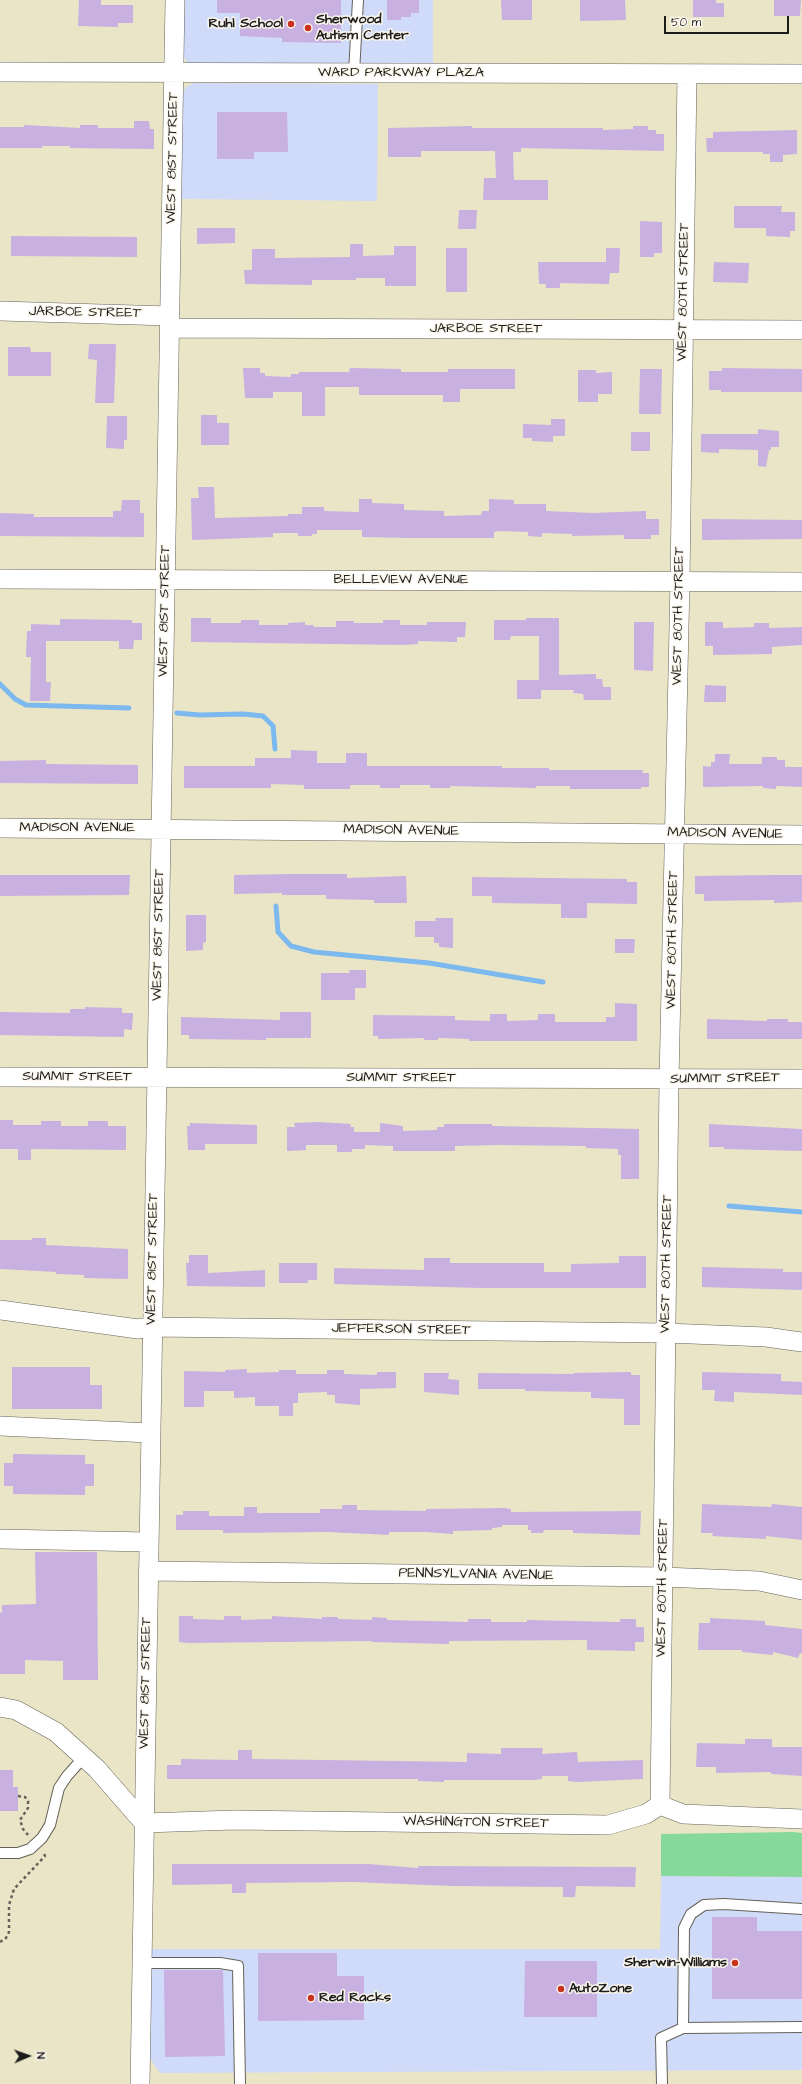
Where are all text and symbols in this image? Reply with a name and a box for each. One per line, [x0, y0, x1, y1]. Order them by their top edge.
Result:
scale bar [666, 8, 791, 34]
place label: Sherwood Autism Center [316, 12, 409, 44]
text: 50 m [671, 14, 701, 31]
place label: Ruhl School [208, 16, 283, 32]
marker: Ruhl School [286, 19, 296, 29]
marker: Sherwood Autism Center [303, 23, 313, 33]
street label: WARD PARKWAY PLAZA [318, 65, 484, 81]
street label: WEST 81ST STREET [163, 92, 183, 224]
street label: WEST 80TH STREET [674, 223, 694, 361]
street label: JARBOE STREET [29, 304, 141, 322]
street label: JARBOE STREET [430, 321, 542, 337]
street label: WEST 81ST STREET [155, 545, 175, 677]
street label: WEST 80TH STREET [669, 547, 689, 685]
street label: BELLEVIEW AVENUE [334, 572, 468, 588]
street label: MADISON AVENUE [19, 820, 135, 836]
street label: MADISON AVENUE [343, 822, 459, 840]
street label: MADISON AVENUE [667, 825, 783, 843]
street label: WEST 81ST STREET [149, 869, 169, 1001]
street label: WEST 80TH STREET [663, 871, 683, 1009]
street label: SUMMIT STREET [22, 1069, 132, 1085]
street label: SUMMIT STREET [346, 1070, 456, 1086]
street label: SUMMIT STREET [670, 1070, 780, 1088]
street label: WEST 81ST STREET [143, 1193, 163, 1325]
street label: WEST 80TH STREET [657, 1195, 677, 1333]
street label: JEFFERSON STREET [331, 1320, 471, 1340]
street label: WEST 80TH STREET [653, 1519, 673, 1657]
street label: PENNSYLVANIA AVENUE [398, 1565, 554, 1585]
street label: WEST 81ST STREET [136, 1617, 156, 1749]
street label: WASHINGTON STREET [403, 1813, 549, 1833]
place label: Sherwin-Williams [624, 1955, 727, 1971]
marker: Sherwin-Williams [730, 1958, 740, 1968]
place label: AutoZone [569, 1981, 632, 1997]
marker: AutoZone [556, 1984, 566, 1994]
place label: Red Racks [319, 1990, 391, 2006]
marker: Red Racks [306, 1993, 316, 2003]
north arrow [8, 2036, 48, 2076]
text: N [33, 2052, 48, 2059]

